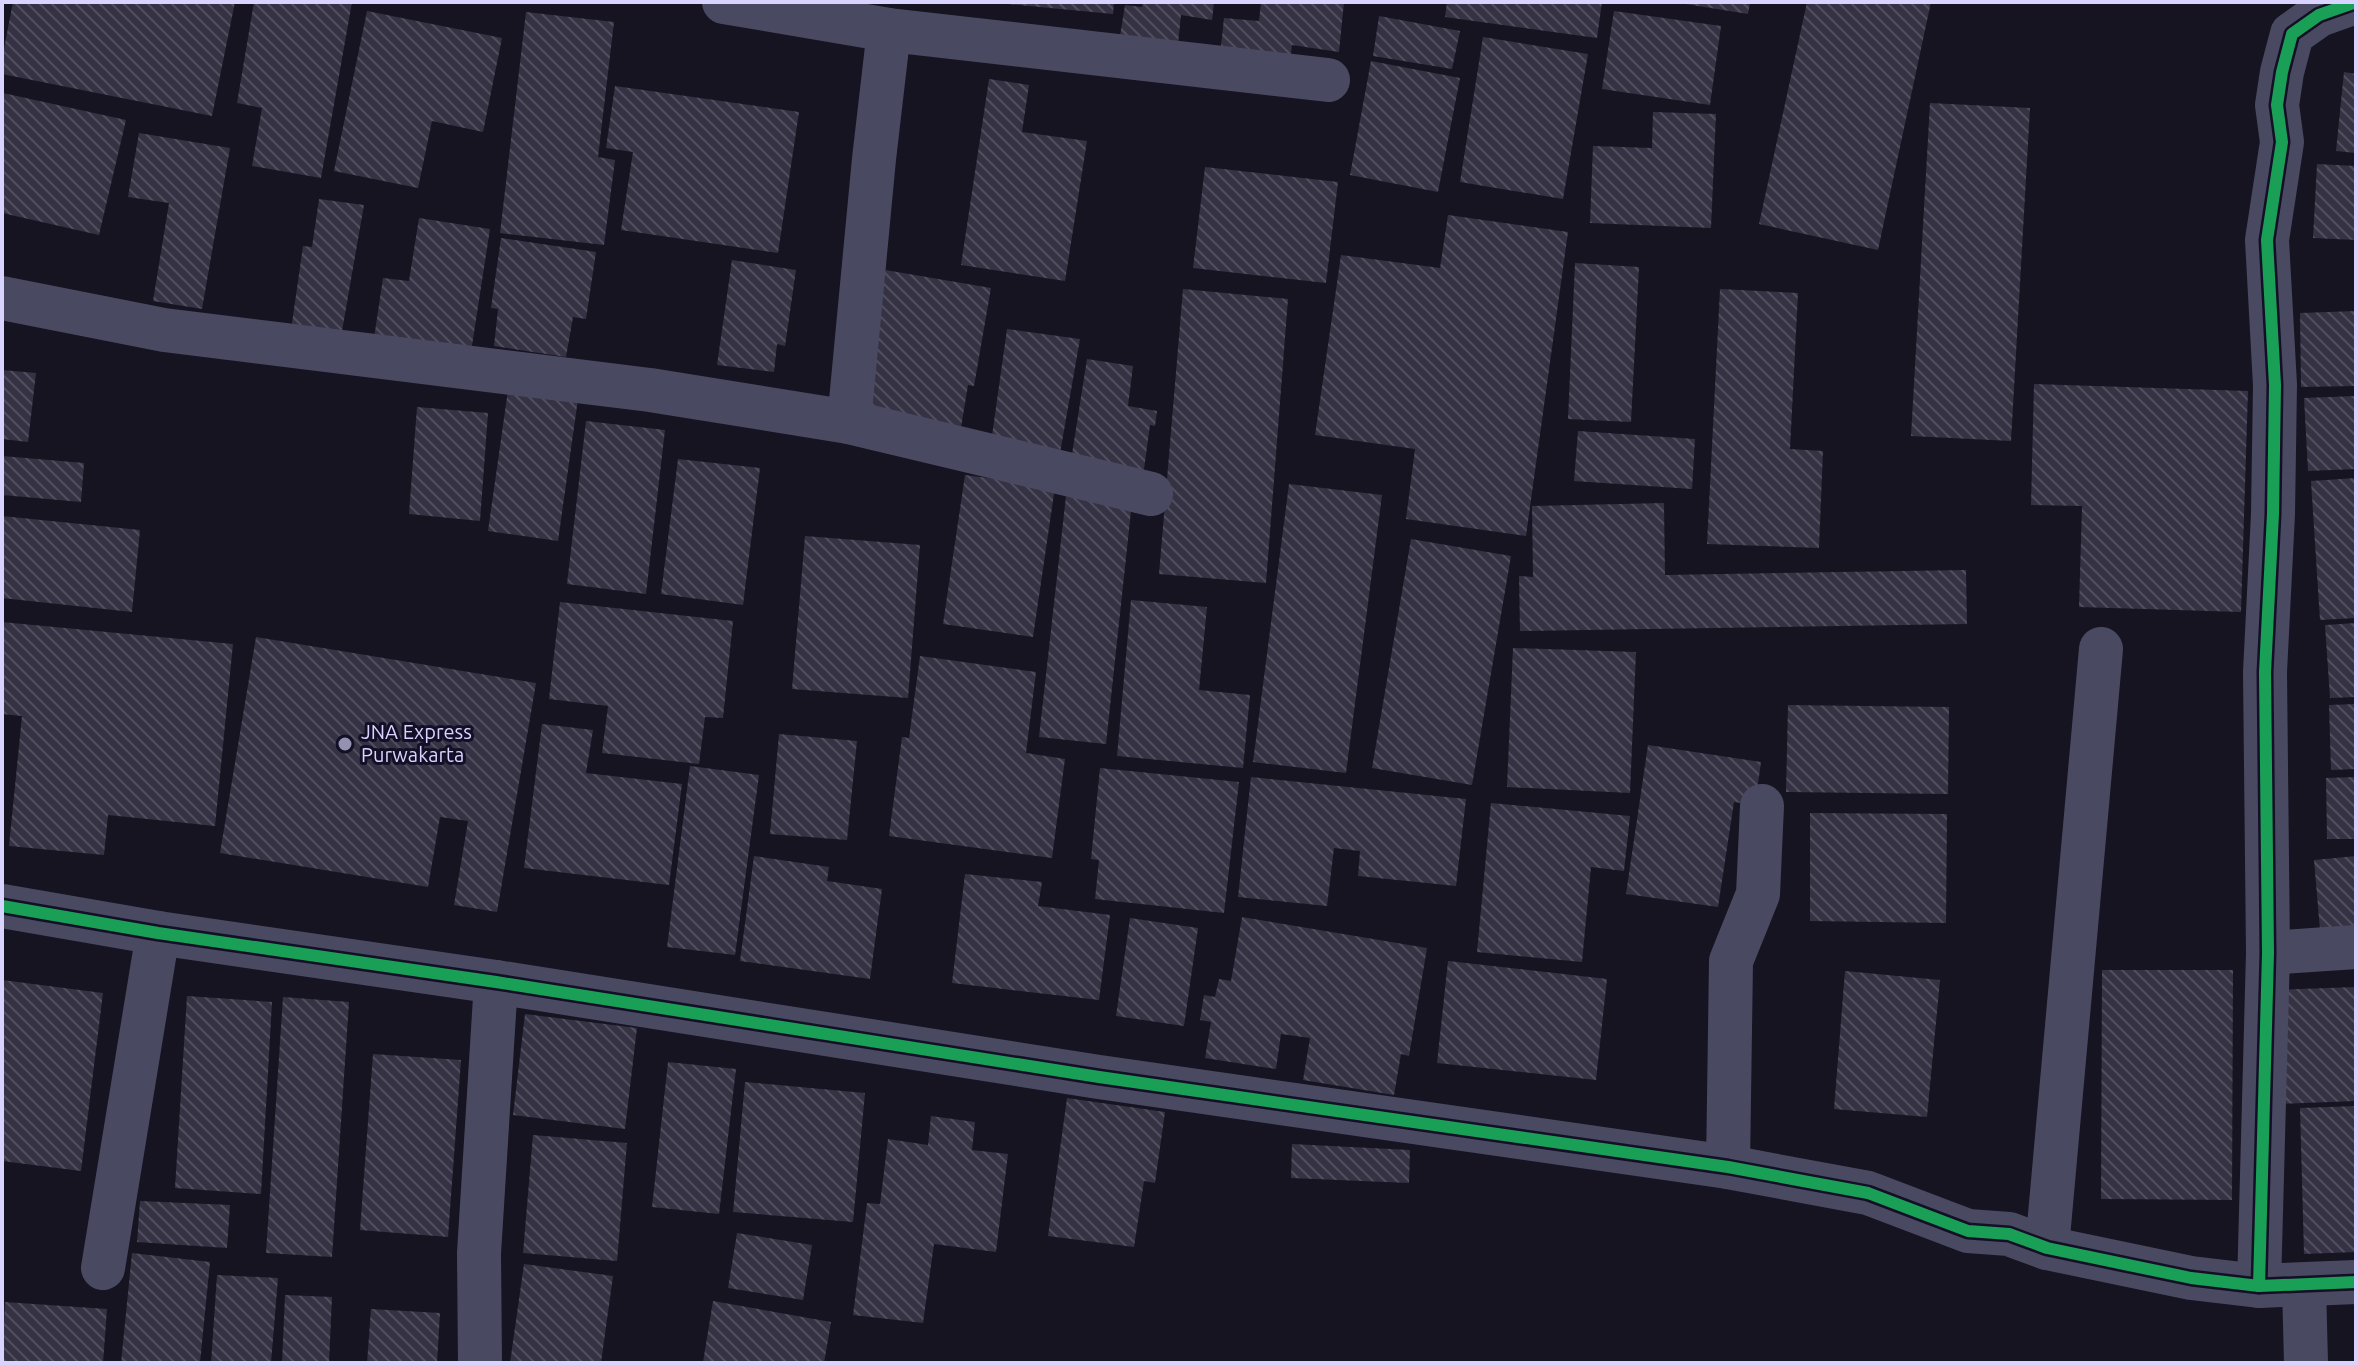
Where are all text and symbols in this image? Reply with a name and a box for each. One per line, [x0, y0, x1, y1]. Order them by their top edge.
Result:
place label: JNA Express Purwakarta [361, 720, 472, 766]
marker: JNA Express Purwakarta [336, 735, 354, 753]

